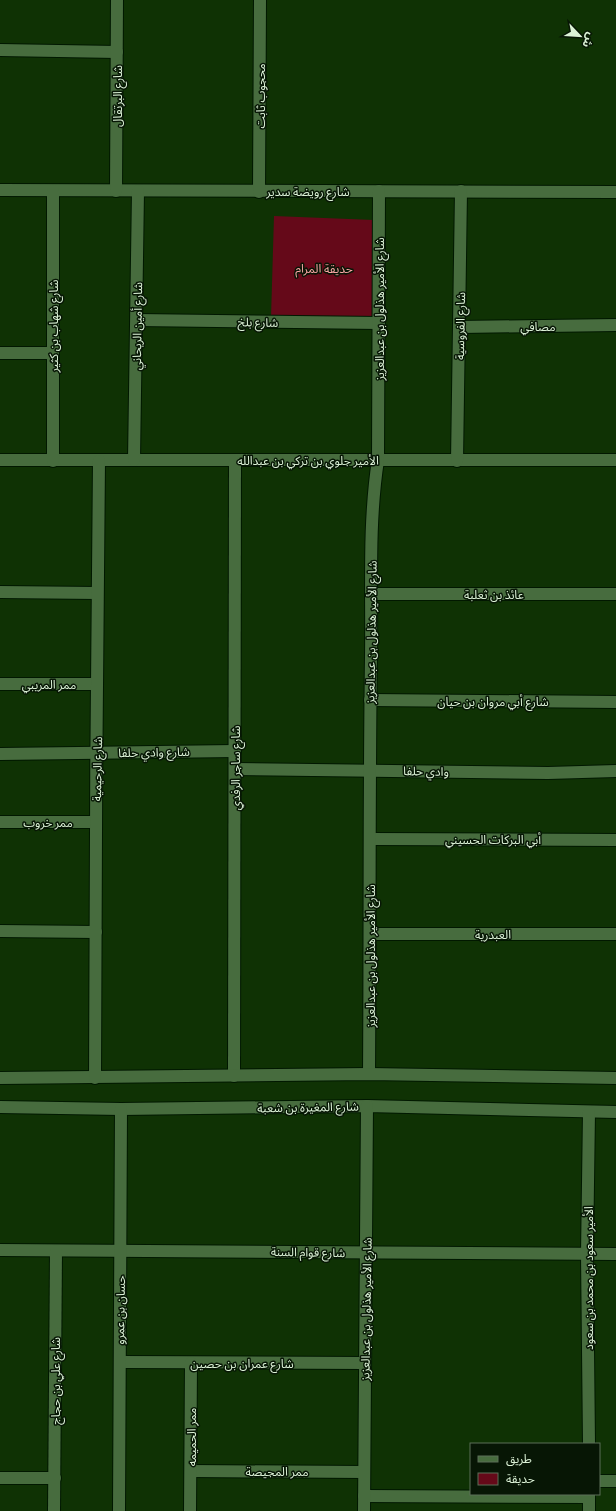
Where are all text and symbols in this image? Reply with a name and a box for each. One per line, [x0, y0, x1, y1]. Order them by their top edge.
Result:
north arrow [560, 16, 600, 56]
text: ش [579, 30, 599, 50]
street label: محجوب ثابت [251, 63, 270, 129]
street label: شارع البرتقال [108, 65, 127, 127]
street label: شارع رويضة سدير [265, 182, 350, 201]
street label: شارع الأمير هذلول بن عبدالعزيز [370, 237, 389, 382]
park label: حديقة المرام [295, 259, 353, 278]
street label: شارع شهاب بن كثير [44, 280, 63, 373]
street label: شارع أمين الريحاني [127, 282, 148, 370]
street label: شارع الفروسية [450, 292, 470, 360]
street label: شارع بلخ [238, 312, 278, 332]
street label: مصافي [520, 317, 556, 336]
street label: الأمير جلوي بن تركي بن عبدالله [237, 451, 379, 470]
street label: شارع الأمير هذلول بن عبدالعزيز [360, 560, 382, 705]
street label: عائذ بن ثعلبة [464, 585, 524, 604]
street label: ممر المريبي [22, 675, 76, 694]
street label: شارع أبي مروان بن حيان [437, 692, 549, 711]
street label: شارع ساجر الرفدي [226, 726, 245, 810]
street label: شارع الرحيمية [87, 736, 107, 802]
street label: شارع وادي حلفا [118, 742, 190, 763]
street label: وادي حلفا [403, 761, 449, 782]
street label: ممر خروب [23, 813, 73, 832]
street label: أبي البركات الحسيني [445, 830, 541, 849]
street label: شارع الأمير هذلول بن عبدالعزيز [361, 884, 380, 1029]
street label: العبدرية [475, 925, 511, 944]
street label: شارع المغيرة بن شعبة [257, 1097, 359, 1117]
street label: الأمير سعود بن محمد بن سعود [579, 1206, 598, 1350]
street label: شارع الأمير هذلول بن عبدالعزيز [355, 1237, 377, 1382]
street label: شارع قوام السنة [271, 1242, 345, 1262]
street label: حسان بن عمرو [110, 1275, 130, 1345]
street label: شارع علي بن حجاج [46, 1337, 65, 1425]
street label: شارع عمران بن حصين [190, 1354, 294, 1373]
street label: ممر الحميمه [182, 1408, 201, 1466]
legend [470, 1443, 600, 1495]
text: طريق [506, 1449, 532, 1468]
street label: ممر المجيصة [246, 1462, 308, 1481]
text: حديقة [506, 1469, 535, 1488]

